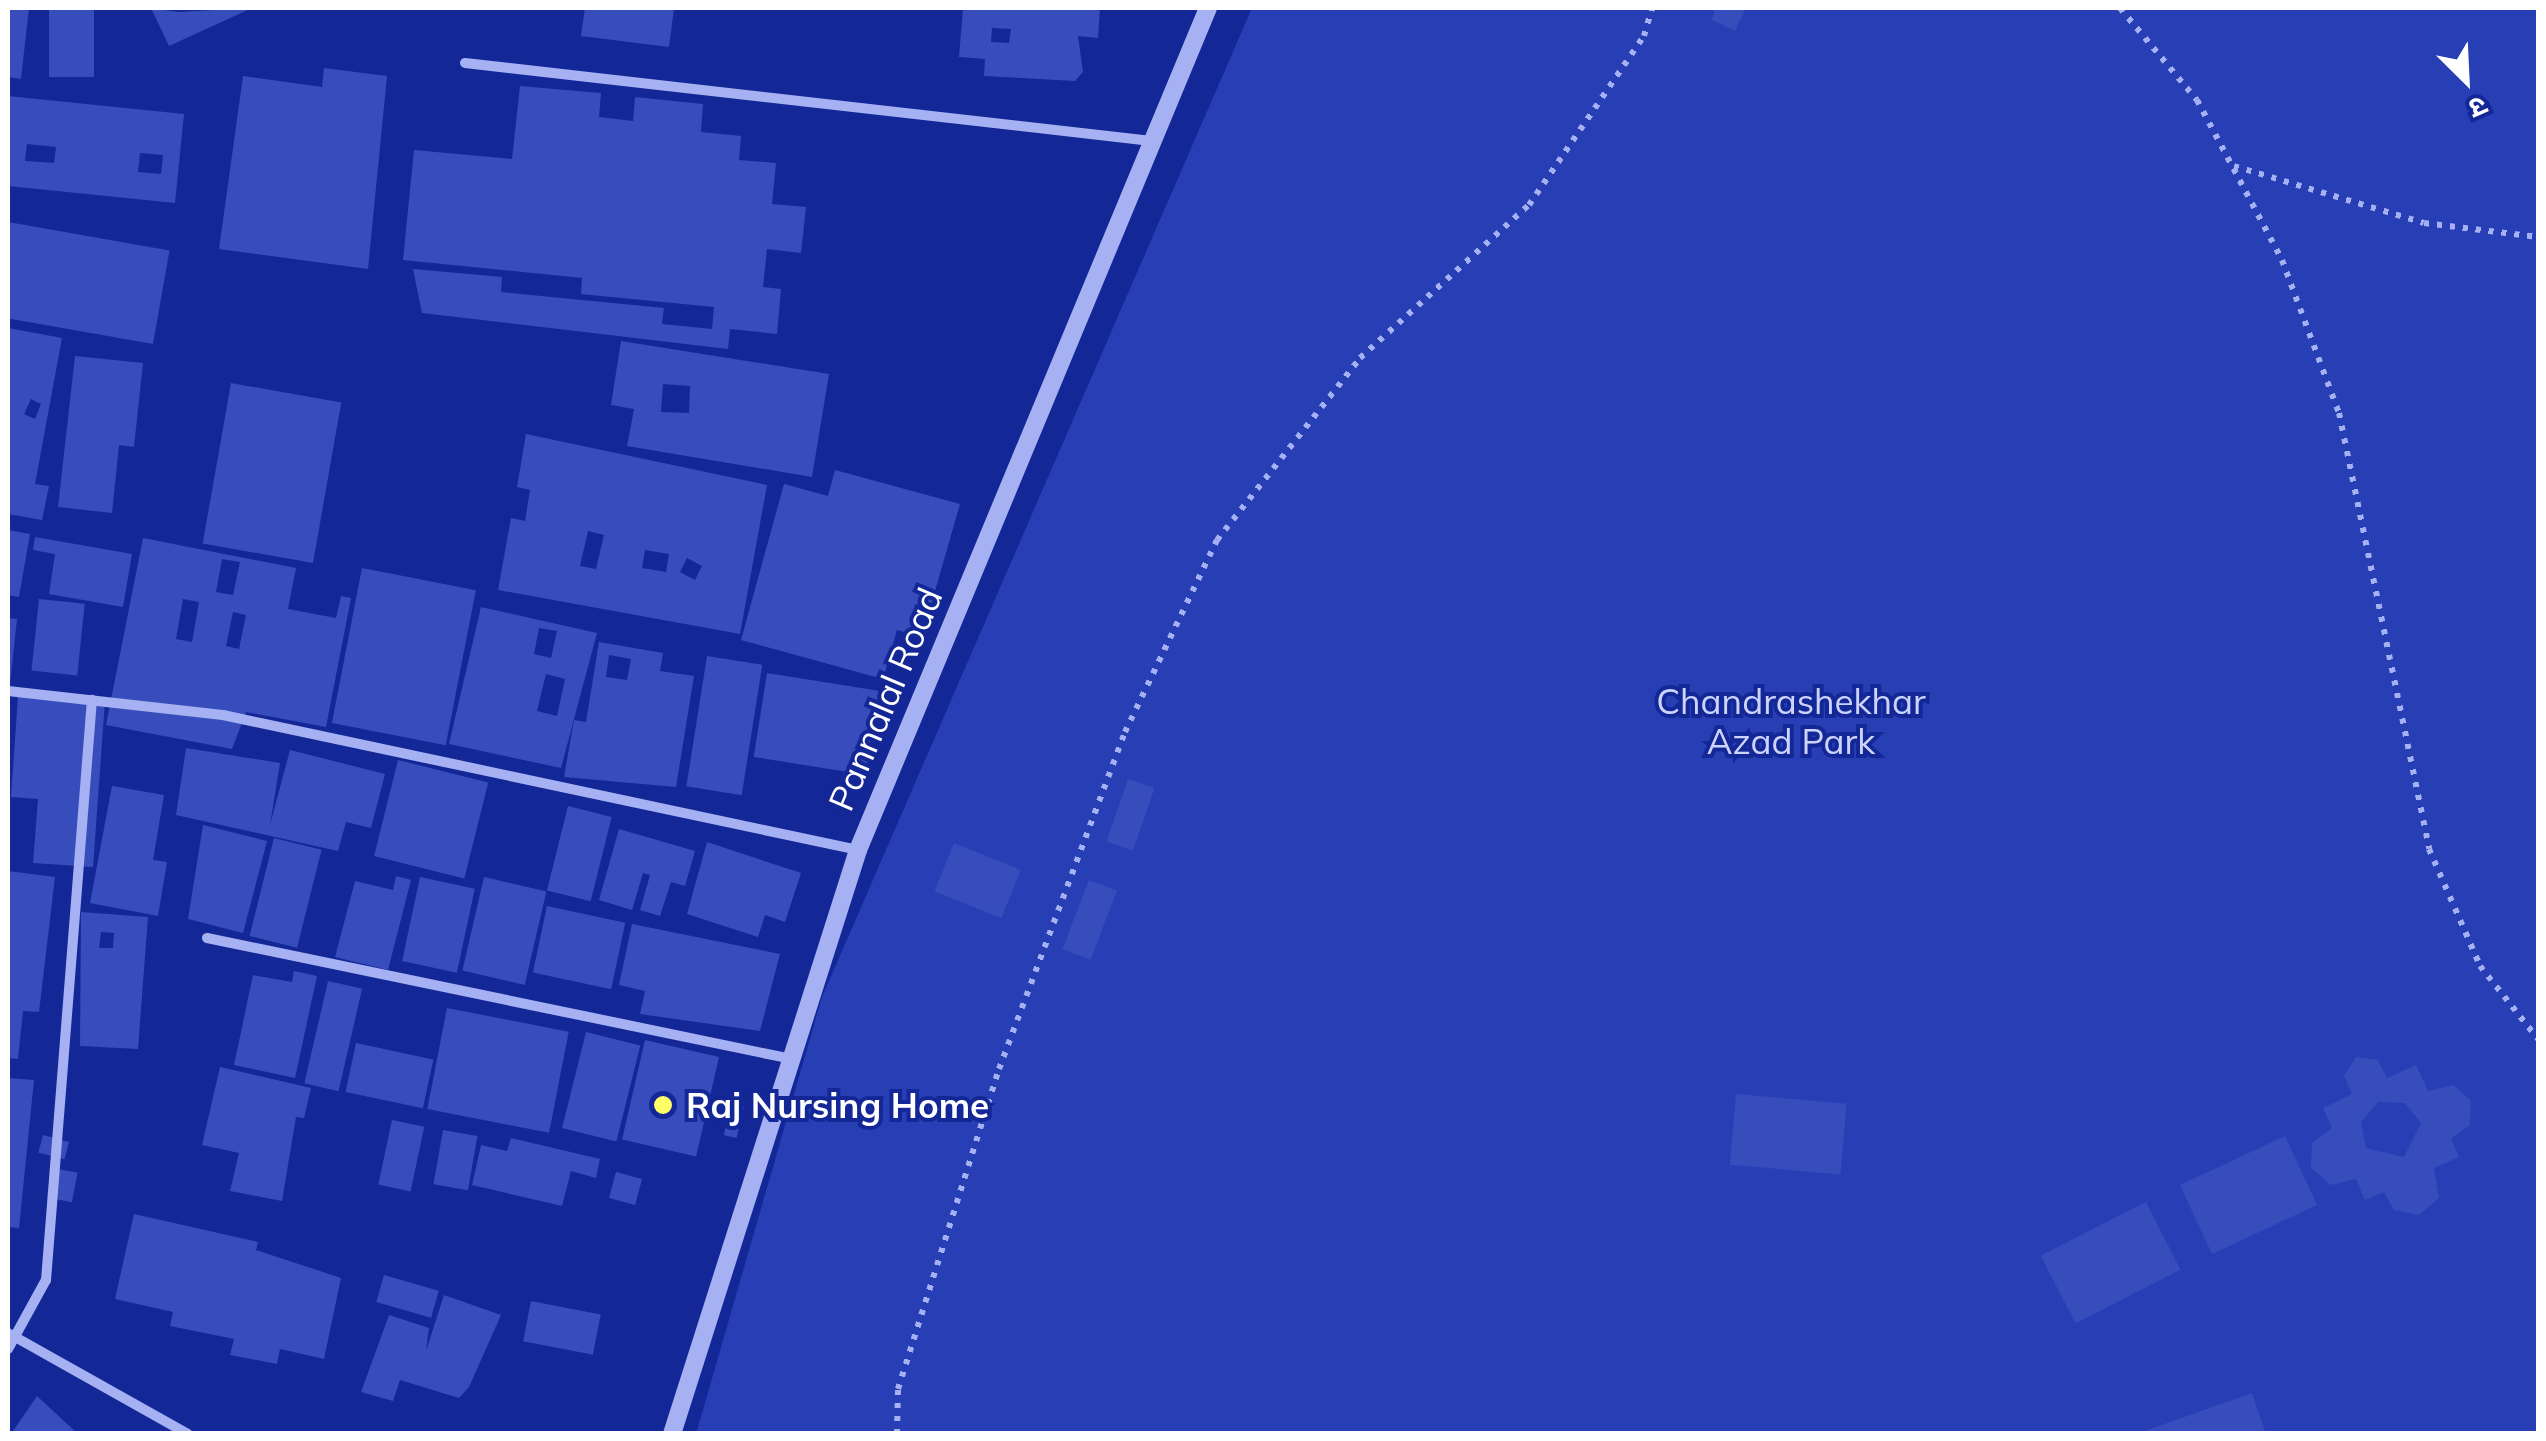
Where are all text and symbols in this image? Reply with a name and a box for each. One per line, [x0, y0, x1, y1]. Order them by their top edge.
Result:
north arrow [2416, 30, 2516, 130]
text: उ [2464, 89, 2493, 127]
street label: Pannalal Road [819, 581, 951, 817]
park label: Chandrashekhar Azad Park [1656, 680, 1926, 762]
place label: Raj Nursing Home [686, 1084, 989, 1126]
marker: Raj Nursing Home [650, 1092, 676, 1118]

